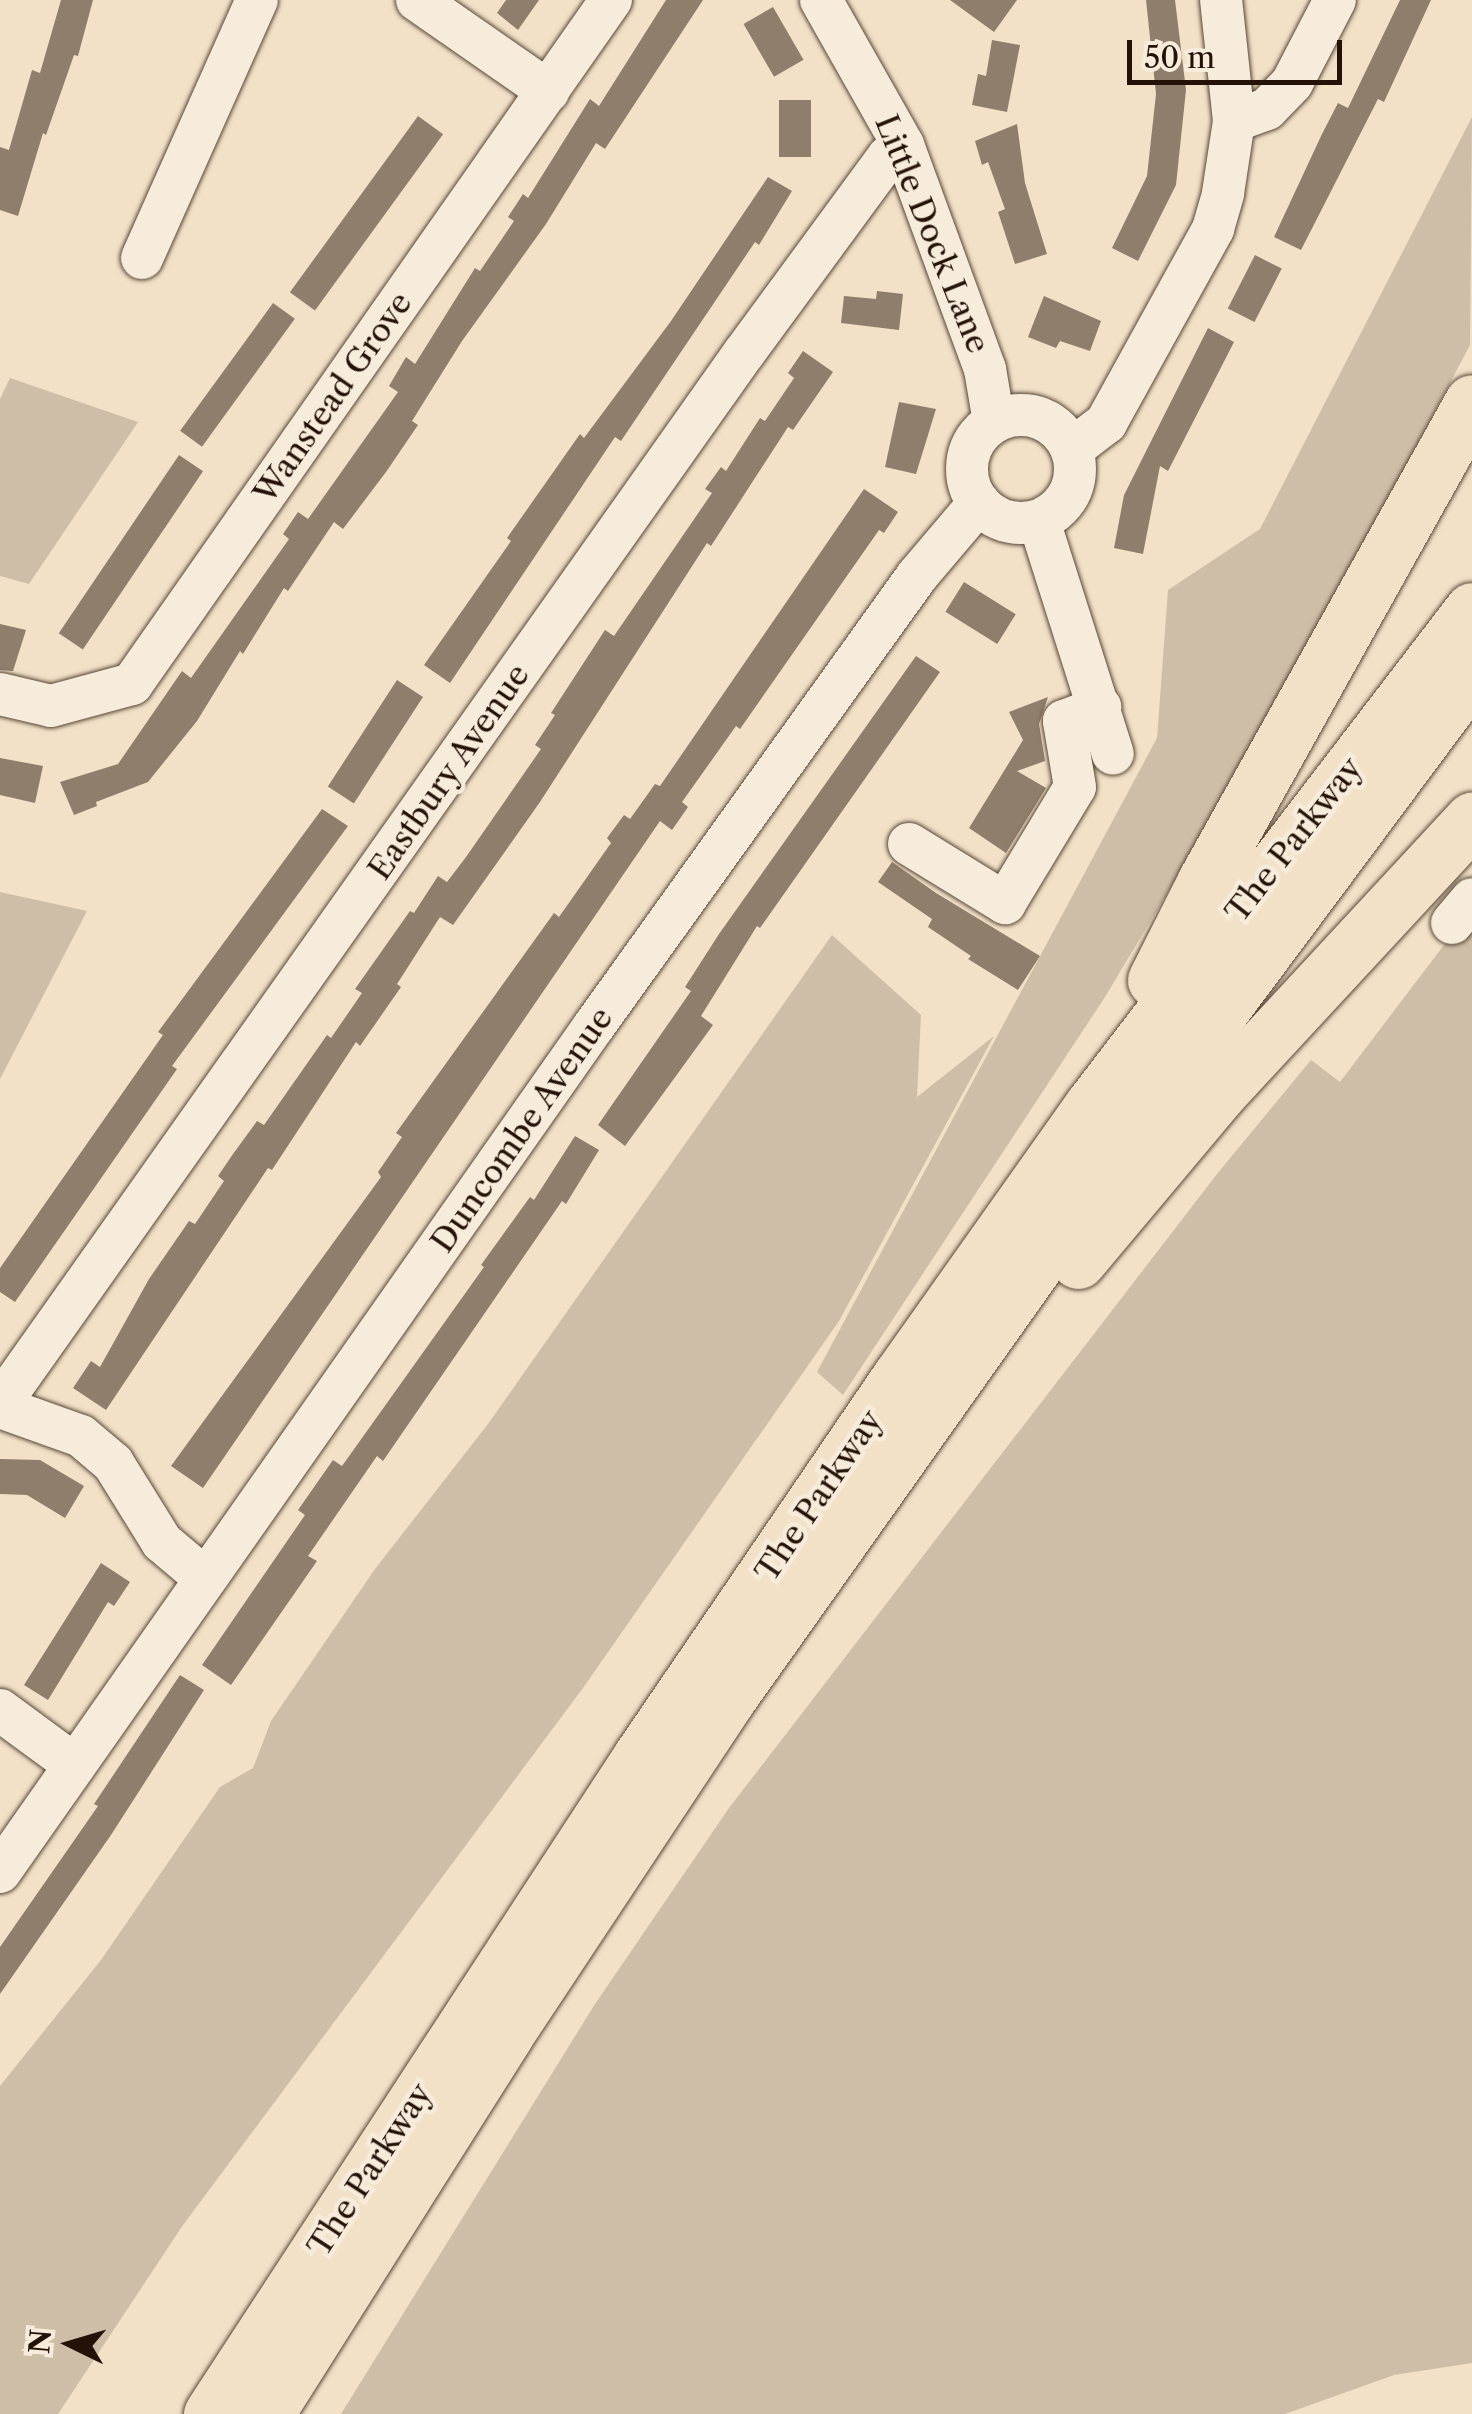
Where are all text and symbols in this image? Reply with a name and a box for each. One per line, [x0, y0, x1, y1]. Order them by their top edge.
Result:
scale bar [1132, 20, 1347, 82]
text: 50 m [1144, 39, 1215, 76]
street label: Little Dock Lane [867, 109, 997, 359]
street label: Wanstead Grove [246, 285, 420, 511]
street label: Eastbury Avenue [360, 656, 538, 888]
street label: The Parkway [1218, 750, 1370, 930]
street label: Duncombe Avenue [423, 1000, 621, 1260]
street label: The Parkway [748, 1403, 890, 1589]
street label: The Parkway [300, 2076, 440, 2264]
north arrow [20, 2294, 120, 2394]
text: N [22, 2328, 58, 2355]

